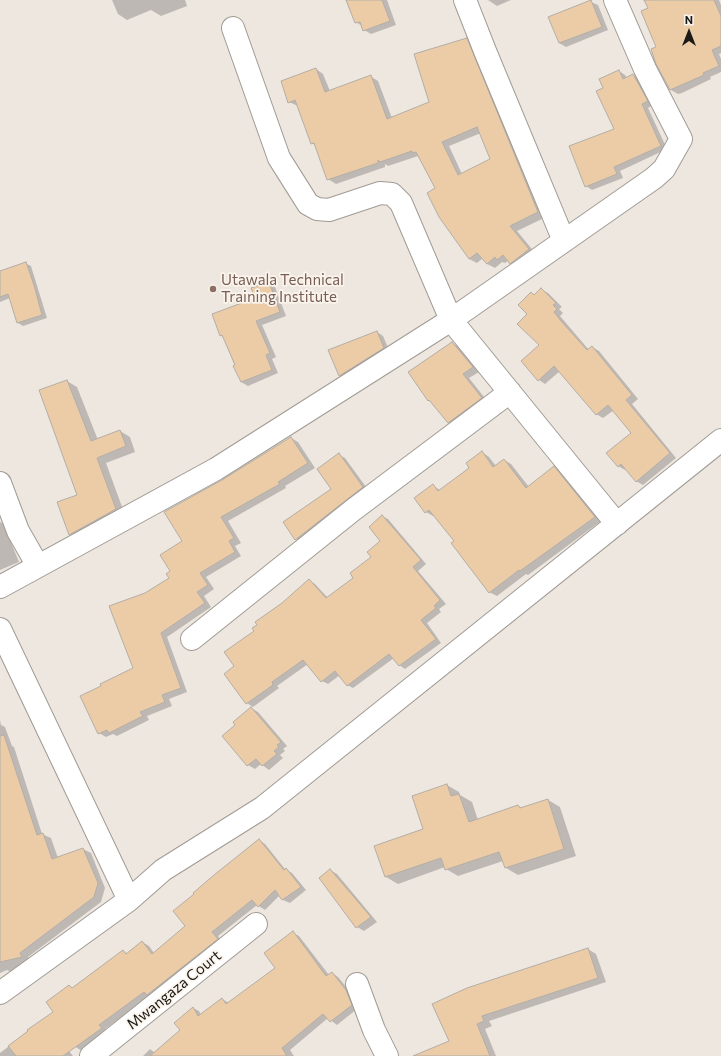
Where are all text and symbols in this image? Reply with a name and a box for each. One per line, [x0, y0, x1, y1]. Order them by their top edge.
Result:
north arrow [669, 12, 709, 52]
text: N [685, 13, 693, 26]
place label: Utawala Technical Training Institute [221, 271, 344, 306]
marker: Utawala Technical Training Institute [208, 284, 218, 294]
street label: Mwangaza Court [123, 947, 225, 1033]

